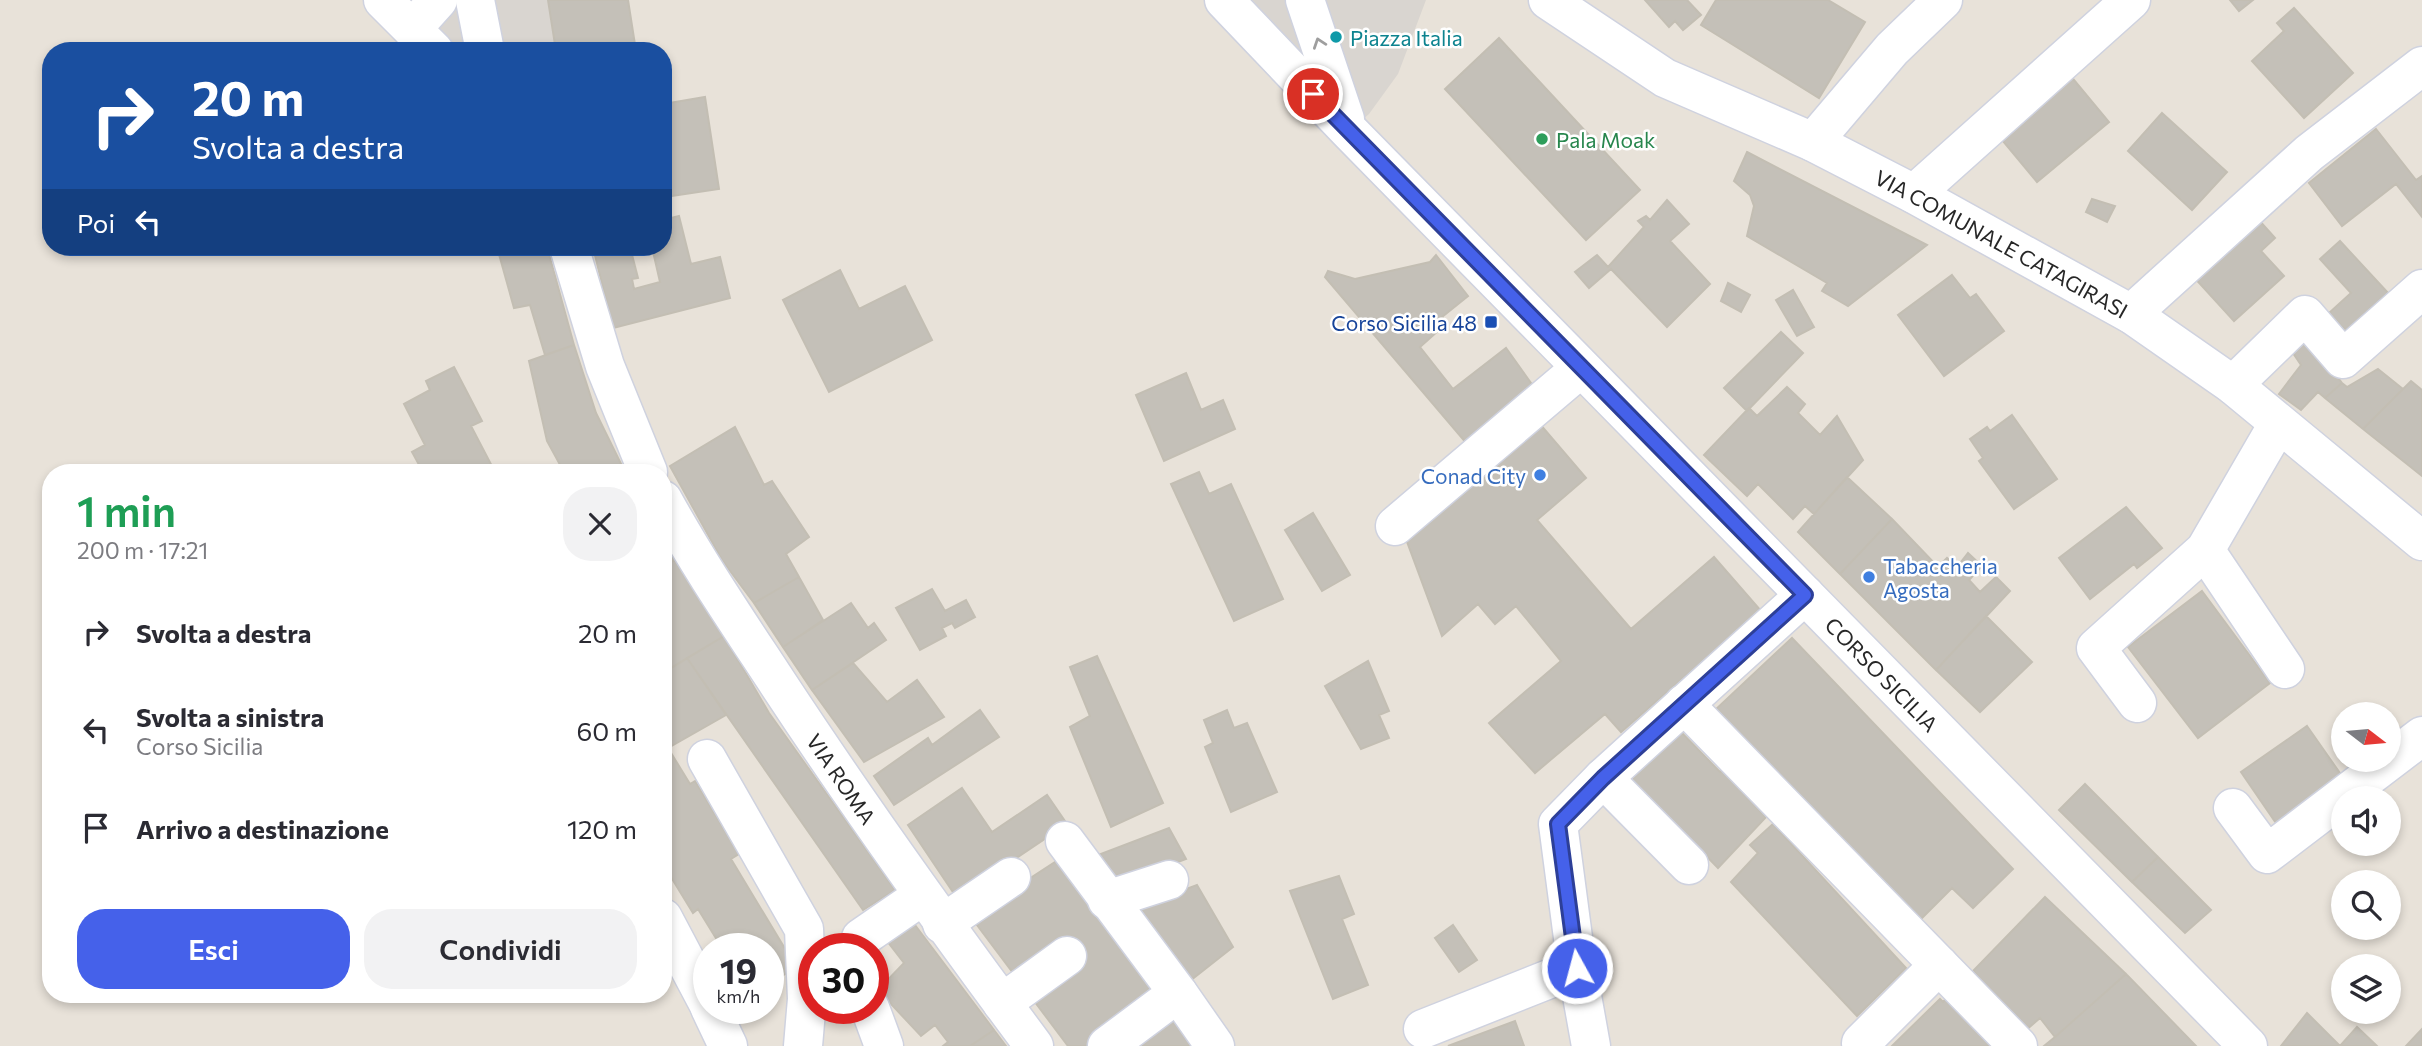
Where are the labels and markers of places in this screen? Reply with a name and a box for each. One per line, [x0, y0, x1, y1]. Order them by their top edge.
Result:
place label: Piazza Italia [1350, 25, 1463, 50]
marker: Piazza Italia [1328, 29, 1344, 45]
pin [1283, 64, 1343, 124]
place label: Pala Moak [1556, 127, 1655, 152]
marker: Pala Moak [1534, 131, 1550, 147]
place label: Corso Sicilia 48 [1331, 310, 1477, 335]
marker: Corso Sicilia 48 [1483, 314, 1499, 330]
place label: Conad City [1421, 463, 1526, 488]
marker: Conad City [1532, 467, 1548, 483]
place label: Tabaccheria Agosta [1883, 553, 1998, 602]
marker: Tabaccheria Agosta [1861, 569, 1877, 585]

